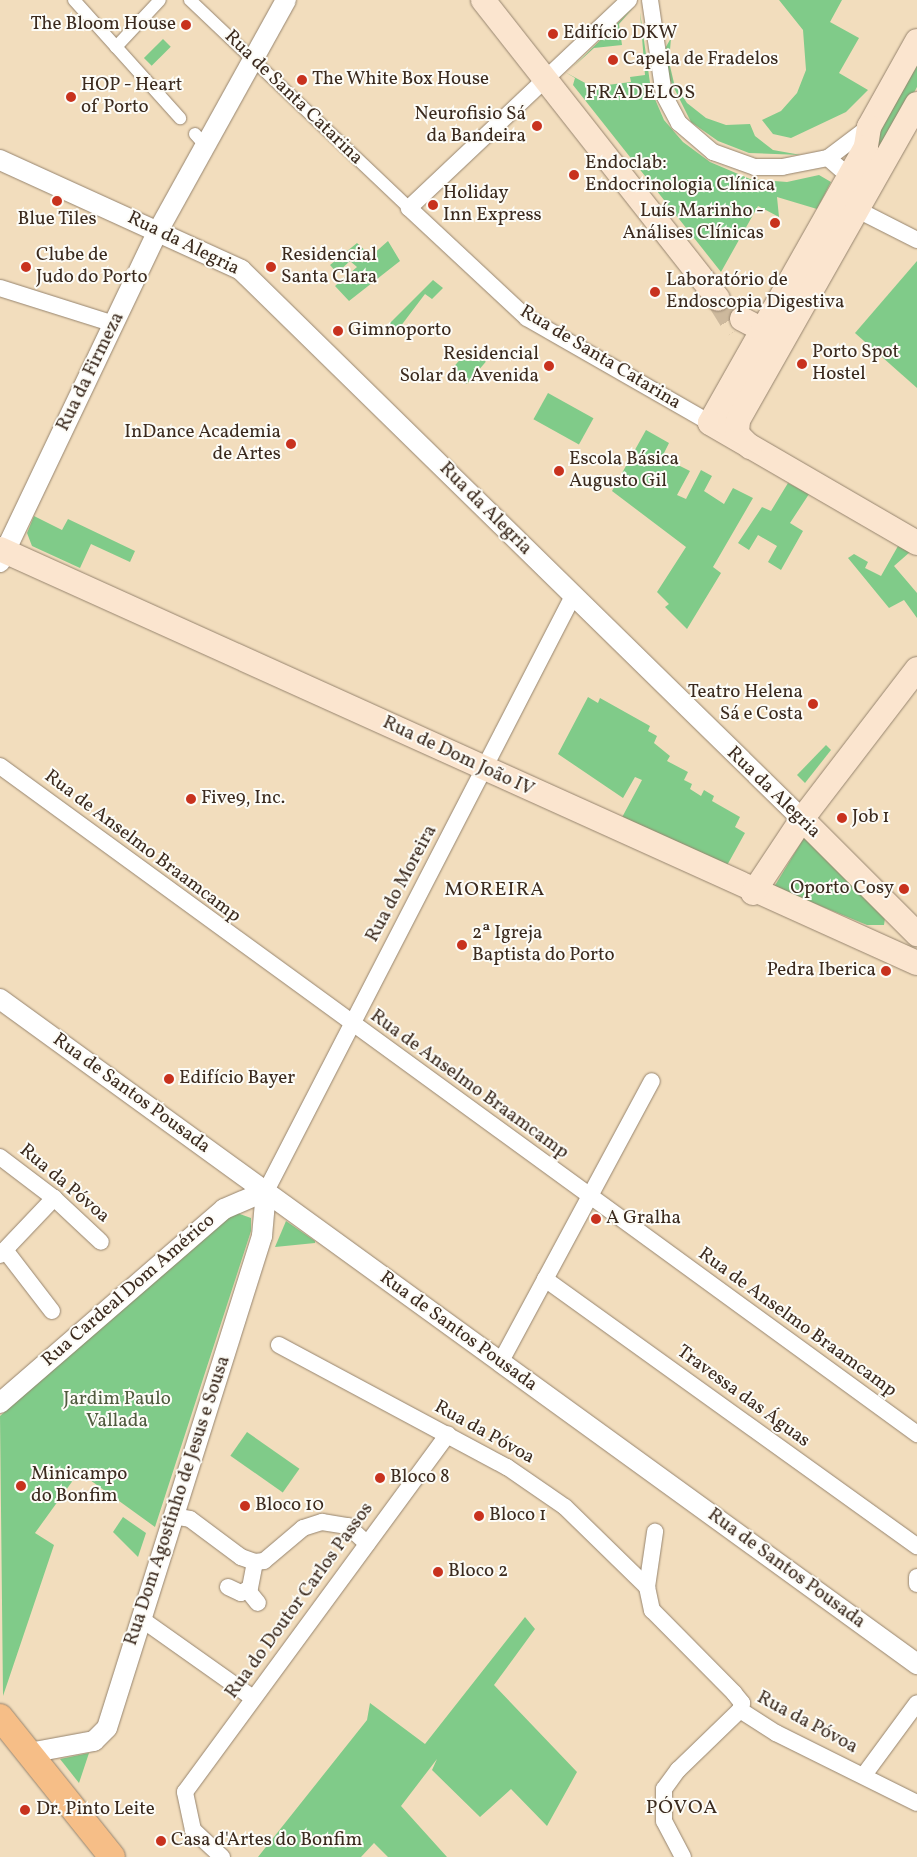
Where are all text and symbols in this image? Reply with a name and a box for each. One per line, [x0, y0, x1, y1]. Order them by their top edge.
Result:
place label: The Bloom House [31, 14, 176, 36]
marker: The Bloom House [180, 19, 192, 31]
place label: Edifício DKW [563, 23, 677, 45]
street label: Rua de Santa Catarina [219, 26, 367, 170]
marker: Edifício DKW [547, 28, 559, 40]
place label: Capela de Fradelos [623, 49, 778, 71]
marker: Capela de Fradelos [607, 54, 619, 66]
place label: The White Box House [312, 69, 490, 91]
marker: The White Box House [296, 74, 308, 86]
place label: HOP - Heart of Porto [81, 75, 183, 119]
district label: FRADELOS [585, 81, 697, 105]
marker: HOP - Heart of Porto [65, 91, 77, 103]
place label: Neurofisio Sá da Bandeira [414, 104, 526, 148]
marker: Neurofisio Sá da Bandeira [530, 119, 544, 133]
place label: Endoclab: Endocrinologia Clínica [585, 153, 775, 197]
marker: Endoclab: Endocrinologia Clínica [567, 168, 581, 182]
place label: Holiday Inn Express [443, 183, 542, 227]
marker: Blue Tiles [51, 195, 63, 207]
marker: Holiday Inn Express [427, 199, 439, 211]
place label: Luís Marinho - Análises Clínicas [622, 201, 764, 245]
street label: Rua da Alegria [123, 207, 243, 281]
place label: Blue Tiles [17, 209, 97, 231]
marker: Luís Marinho - Análises Clínicas [768, 216, 782, 230]
place label: Clube de Judo do Porto [36, 245, 148, 289]
place label: Residencial Santa Clara [281, 245, 377, 289]
marker: Clube de Judo do Porto [20, 261, 32, 273]
marker: Residencial Santa Clara [265, 261, 277, 273]
place label: Laboratório de Endoscopia Digestiva [666, 270, 845, 314]
marker: Laboratório de Endoscopia Digestiva [648, 285, 662, 299]
street label: Rua de Santa Catarina [515, 301, 685, 415]
street label: Rua da Firmeza [52, 309, 130, 435]
place label: Gimnoporto [348, 320, 451, 342]
marker: Gimnoporto [332, 325, 344, 337]
place label: Porto Spot Hostel [812, 342, 899, 386]
place label: Residencial Solar da Avenida [399, 344, 539, 388]
marker: Porto Spot Hostel [796, 358, 808, 370]
marker: Residencial Solar da Avenida [543, 360, 555, 372]
place label: InDance Academia de Artes [124, 422, 281, 466]
marker: InDance Academia de Artes [285, 438, 297, 450]
place label: Escola Básica Augusto Gil [569, 449, 679, 493]
street label: Rua da Alegria [434, 458, 536, 560]
marker: Escola Básica Augusto Gil [553, 465, 565, 477]
place label: Teatro Helena Sá e Costa [688, 682, 803, 726]
marker: Teatro Helena Sá e Costa [807, 698, 819, 710]
street label: Rua de Dom João IV [379, 712, 537, 802]
street label: Rua da Alegria [721, 742, 825, 844]
street label: Rua de Anselmo Braamcamp [39, 766, 245, 928]
place label: Five9, Inc. [201, 788, 285, 810]
marker: Five9, Inc. [185, 793, 197, 805]
place label: Job 1 [852, 807, 890, 829]
marker: Job 1 [836, 812, 848, 824]
street label: Rua do Moreira [362, 822, 442, 946]
district label: MOREIRA [444, 878, 546, 902]
place label: Oporto Cosy [790, 878, 894, 900]
marker: Oporto Cosy [898, 883, 910, 895]
place label: 2ª Igreja Baptista do Porto [472, 923, 615, 967]
marker: 2ª Igreja Baptista do Porto [456, 939, 468, 951]
place label: Pedra Iberica [767, 960, 876, 982]
marker: Pedra Iberica [880, 965, 892, 977]
street label: Rua de Anselmo Braamcamp [365, 1005, 573, 1165]
street label: Rua de Santos Pousada [48, 1029, 214, 1159]
place label: Edifício Bayer [179, 1068, 295, 1090]
marker: Edifício Bayer [163, 1073, 175, 1085]
street label: Rua da Póvoa [14, 1140, 114, 1228]
place label: A Gralha [606, 1208, 681, 1230]
street label: Rua Cardeal Dom Américo [38, 1210, 220, 1372]
marker: A Gralha [590, 1213, 602, 1225]
street label: Rua de Anselmo Braamcamp [693, 1243, 901, 1403]
street label: Rua de Santos Pousada [375, 1267, 541, 1397]
street label: Travessa das Águas [672, 1341, 814, 1453]
street label: Rua Dom Agostinho de Jesus e Sousa [120, 1353, 236, 1649]
park label: Jardim Paulo Vallada [63, 1389, 171, 1433]
street label: Rua da Póvoa [430, 1396, 538, 1470]
place label: Minicampo do Bonfim [31, 1464, 127, 1508]
place label: Bloco 8 [390, 1467, 450, 1489]
marker: Bloco 8 [374, 1472, 386, 1484]
marker: Minicampo do Bonfim [15, 1480, 27, 1492]
place label: Bloco 10 [255, 1495, 324, 1517]
street label: Rua do Doutor Carlos Passos [221, 1498, 379, 1704]
marker: Bloco 10 [239, 1500, 251, 1512]
street label: Rua de Santos Pousada [703, 1504, 869, 1634]
place label: Bloco 1 [489, 1505, 546, 1527]
marker: Bloco 1 [473, 1510, 485, 1522]
place label: Bloco 2 [448, 1561, 508, 1583]
marker: Bloco 2 [432, 1566, 444, 1578]
street label: Rua da Póvoa [753, 1687, 861, 1759]
district label: PÓVOA [645, 1796, 719, 1820]
place label: Dr. Pinto Leite [36, 1799, 155, 1821]
marker: Dr. Pinto Leite [18, 1803, 32, 1817]
place label: Casa d'Artes do Bonfim [171, 1830, 362, 1852]
marker: Casa d'Artes do Bonfim [155, 1835, 167, 1847]

